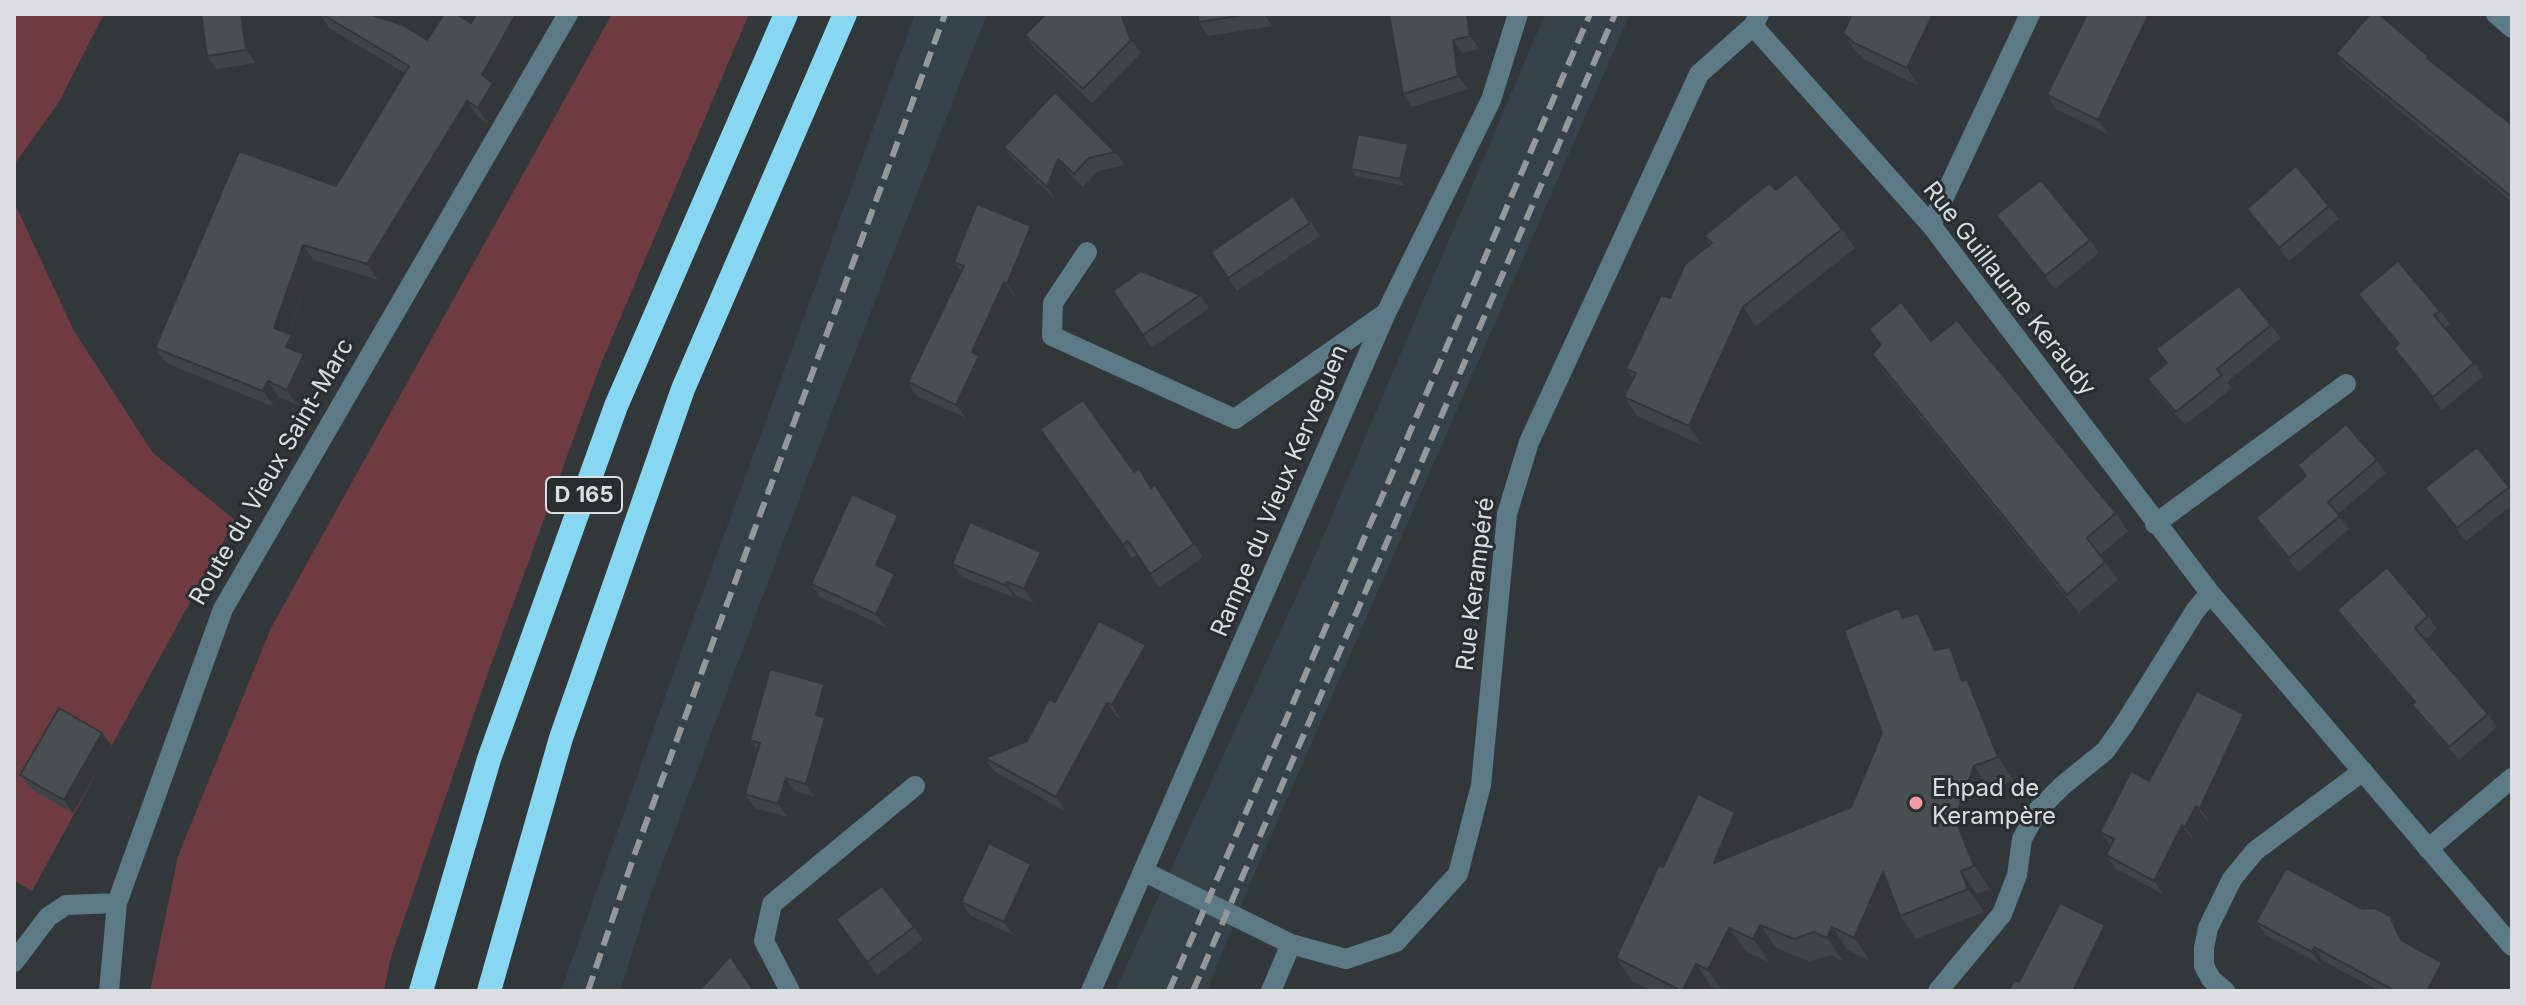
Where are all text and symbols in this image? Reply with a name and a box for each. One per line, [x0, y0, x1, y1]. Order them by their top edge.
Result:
street label: Rue Guillaume Keraudy [1917, 176, 2101, 402]
street label: Route du Vieux Saint-Marc [184, 334, 360, 610]
street label: Rampe du Vieux Kerveguen [1205, 341, 1355, 641]
road number: D 165 [546, 477, 622, 513]
street label: Rue Kerampéré [1451, 496, 1501, 672]
place label: Ehpad de Kerampère [1932, 775, 2056, 831]
marker: Ehpad de Kerampère [1907, 794, 1925, 812]

